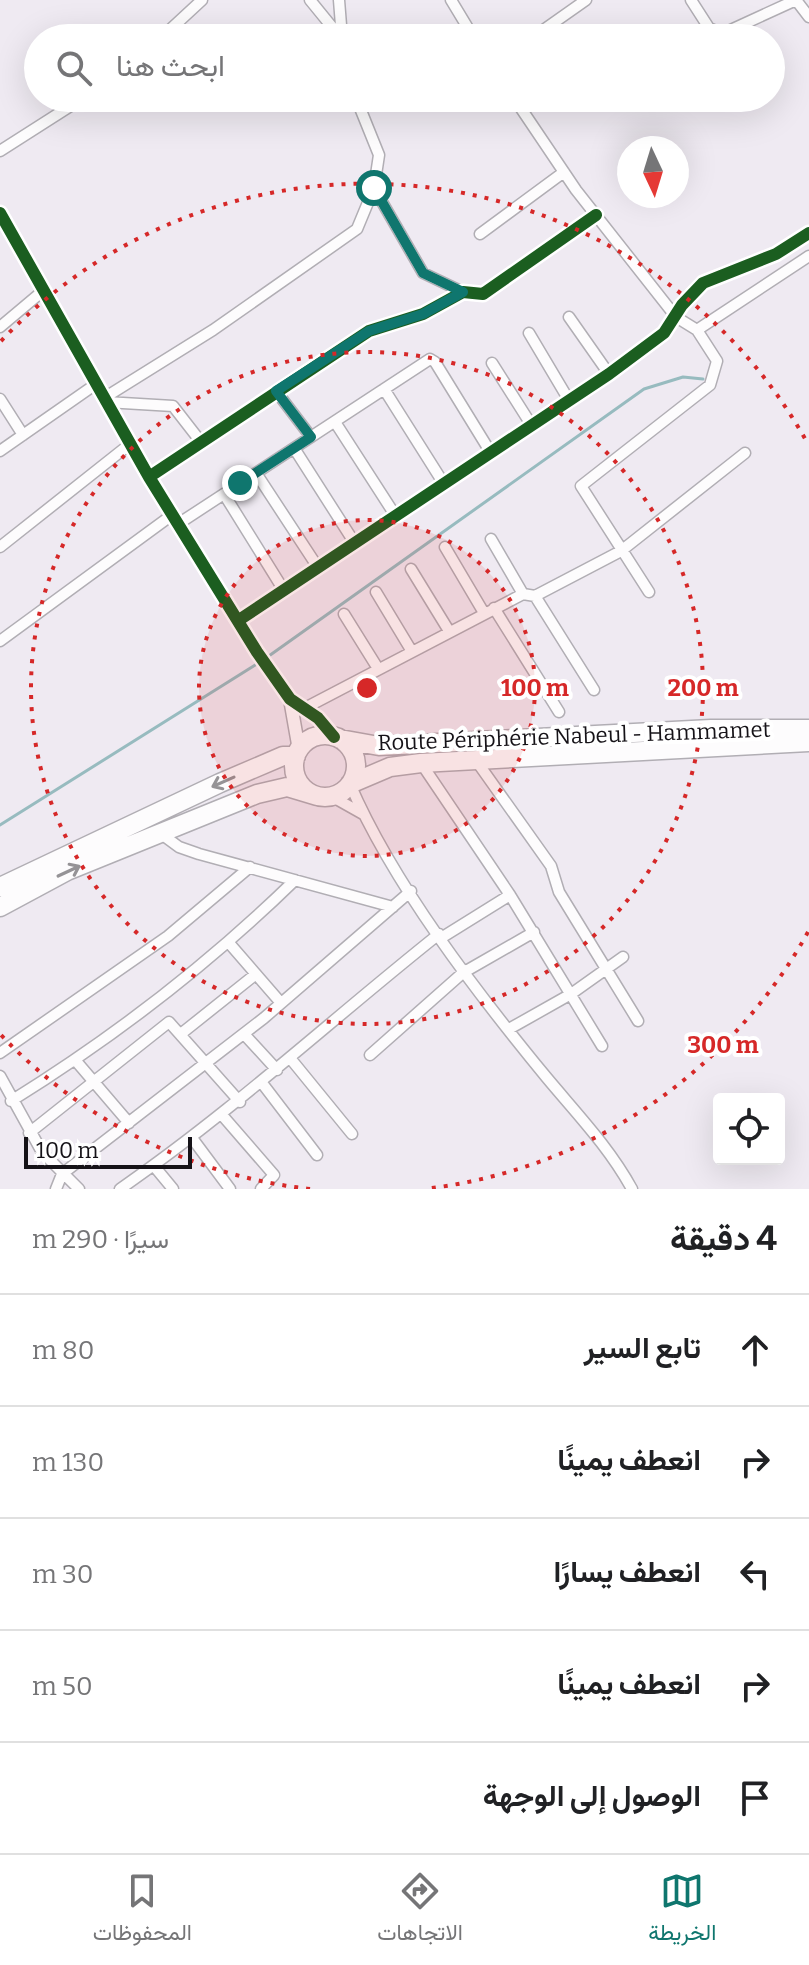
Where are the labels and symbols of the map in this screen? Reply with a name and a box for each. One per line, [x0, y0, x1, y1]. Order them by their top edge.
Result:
north arrow [617, 136, 689, 208]
route start [356, 170, 392, 206]
route end [222, 465, 258, 501]
centre of rings [353, 674, 381, 702]
text: 100 m [501, 674, 569, 702]
text: 200 m [667, 674, 739, 702]
street label: Route Périphérie Nabeul - Hammamet [377, 716, 771, 756]
one-way arrow [211, 775, 235, 790]
one-way arrow [57, 863, 81, 878]
text: 300 m [687, 1031, 759, 1059]
scale bar [24, 1133, 192, 1169]

